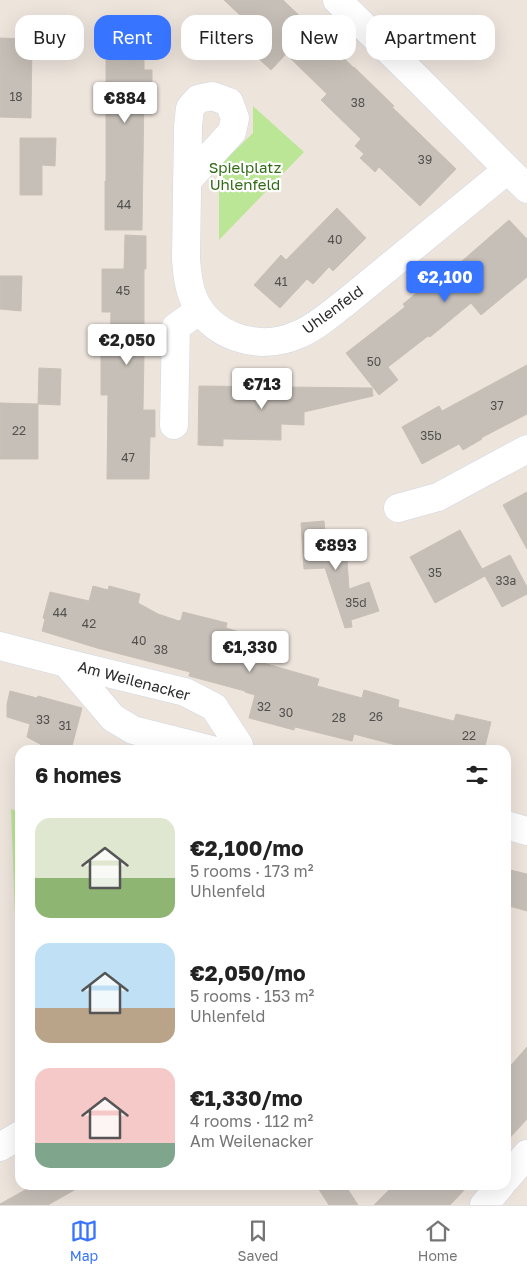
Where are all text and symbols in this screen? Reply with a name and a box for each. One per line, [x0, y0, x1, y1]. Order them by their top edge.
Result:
chip: Buy [15, 15, 84, 60]
chip: Rent [94, 15, 171, 60]
chip: Filters [181, 15, 272, 60]
chip: New [282, 15, 356, 60]
chip: Apartment [366, 15, 495, 60]
pin: €884 [95, 82, 155, 124]
text: €884 [104, 88, 146, 108]
house number: 18 [9, 89, 23, 104]
house number: 38 [351, 95, 365, 110]
house number: 39 [418, 152, 432, 167]
park label: Spielplatz Uhlenfeld [209, 158, 282, 193]
house number: 44 [117, 197, 131, 212]
house number: 40 [328, 232, 342, 247]
pin: €2,100 [404, 260, 486, 303]
text: €2,100 [417, 267, 473, 287]
house number: 41 [274, 274, 288, 289]
street label: Uhlenfeld [299, 281, 366, 337]
house number: 45 [116, 283, 130, 298]
pin: €2,050 [86, 324, 168, 366]
text: €2,050 [99, 330, 155, 350]
house number: 50 [367, 354, 381, 369]
pin: €713 [232, 368, 292, 410]
text: €713 [243, 374, 281, 394]
house number: 37 [490, 398, 504, 413]
house number: 22 [12, 423, 26, 438]
house number: 35b [420, 428, 442, 443]
house number: 47 [121, 450, 135, 465]
pin: €893 [306, 528, 366, 571]
text: €893 [315, 535, 357, 555]
house number: 35 [428, 565, 442, 580]
house number: 33a [496, 573, 516, 588]
house number: 35d [345, 595, 367, 610]
house number: 44 [53, 605, 67, 620]
house number: 42 [82, 616, 96, 631]
pin: €1,330 [209, 630, 291, 673]
house number: 40 [132, 633, 146, 648]
text: €1,330 [223, 637, 277, 657]
house number: 38 [154, 642, 168, 657]
street label: Am Weilenacker [76, 656, 193, 704]
house number: 32 [257, 699, 271, 714]
house number: 30 [279, 705, 293, 720]
house number: 26 [369, 709, 383, 724]
house number: 28 [332, 710, 346, 725]
house number: 33 [36, 712, 50, 727]
house number: 31 [59, 718, 72, 733]
house number: 22 [462, 728, 476, 743]
icon: filters [463, 761, 491, 789]
text: 6 homes [35, 762, 121, 788]
text: €2,100/mo [190, 835, 304, 861]
icon: home [75, 838, 135, 898]
text: 5 rooms · 173 m² [190, 861, 314, 881]
text: Uhlenfeld [190, 881, 265, 901]
text: €2,050/mo [190, 960, 306, 986]
icon: home [75, 963, 135, 1023]
text: 5 rooms · 153 m² [190, 986, 314, 1006]
text: Uhlenfeld [190, 1006, 265, 1026]
text: €1,330/mo [190, 1085, 303, 1111]
icon: home [75, 1088, 135, 1148]
text: 4 rooms · 112 m² [190, 1111, 313, 1131]
text: Am Weilenacker [190, 1131, 313, 1151]
tab: Map [70, 1217, 98, 1264]
tab: Saved [238, 1217, 278, 1264]
tab: Home [418, 1217, 457, 1264]

